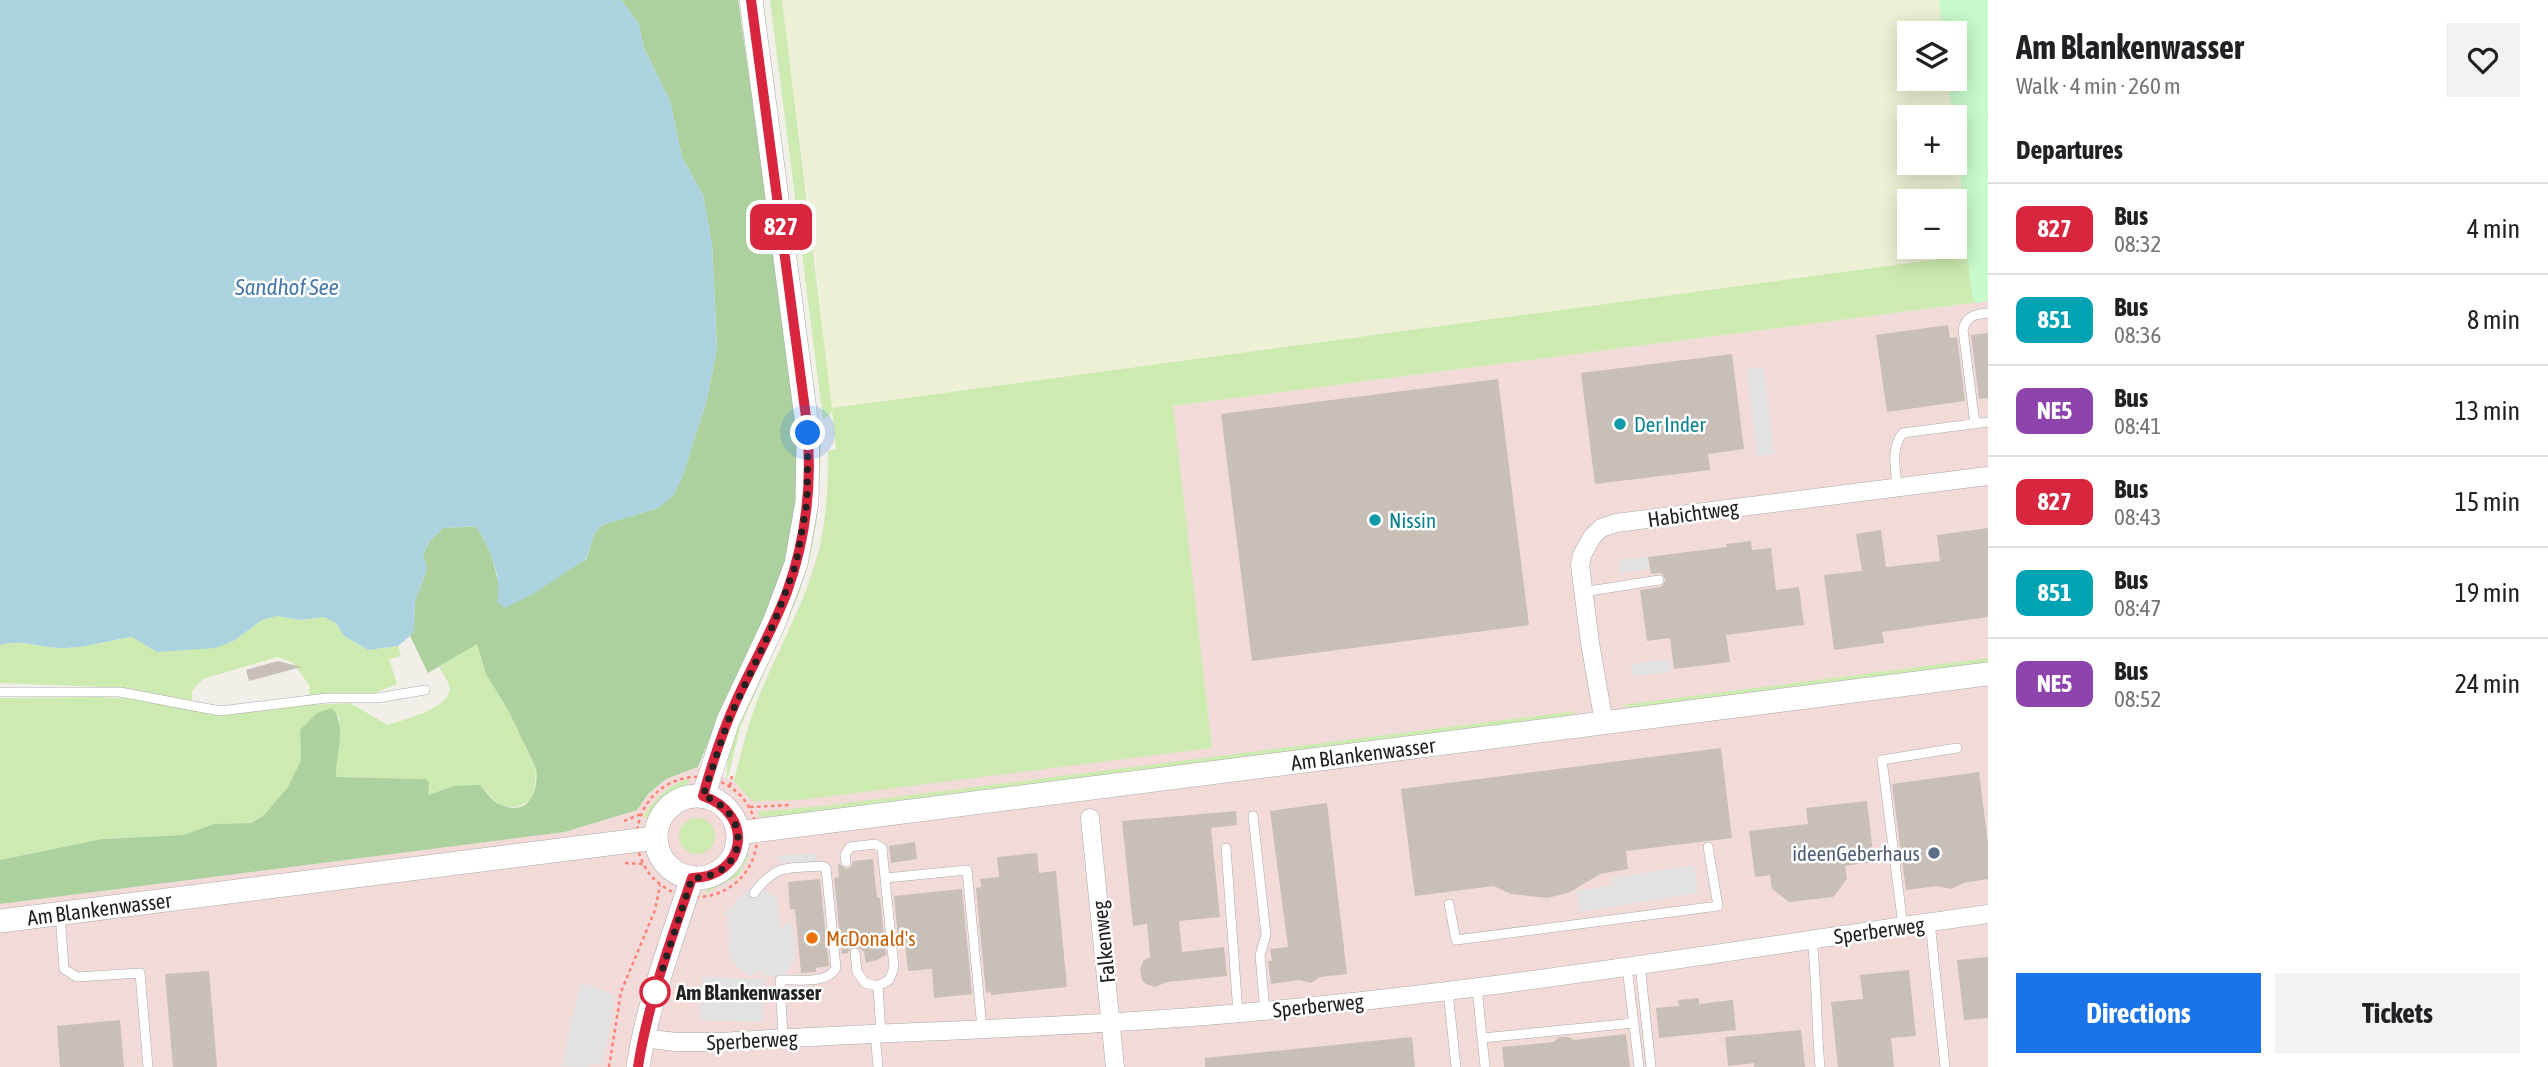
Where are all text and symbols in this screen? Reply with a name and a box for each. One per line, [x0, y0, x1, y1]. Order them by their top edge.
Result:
map controls [1897, 21, 1967, 259]
button: layers [1897, 21, 1967, 91]
button: heart [2446, 23, 2520, 97]
text: Am Blankenwasser [2016, 28, 2244, 66]
text: Walk · 4 min · 260 m [2016, 73, 2180, 99]
button: + [1897, 105, 1967, 175]
text: Departures [2016, 135, 2123, 165]
button: − [1897, 189, 1967, 259]
text: Bus [2114, 201, 2148, 231]
line badge: 827 [741, 204, 821, 250]
text: 827 [764, 213, 798, 240]
text: 4 min [2467, 214, 2520, 244]
text: 827 [2038, 215, 2071, 242]
text: 08:32 [2114, 231, 2161, 257]
water label: Sandhof See [234, 274, 339, 300]
text: Bus [2114, 292, 2148, 322]
text: 8 min [2467, 305, 2520, 335]
text: 851 [2038, 306, 2071, 333]
text: 08:36 [2114, 322, 2161, 348]
text: Bus [2114, 383, 2148, 413]
text: 13 min [2455, 396, 2520, 426]
text: NE5 [2037, 397, 2072, 424]
place label: Der Inder [1634, 412, 1706, 436]
text: 08:41 [2114, 413, 2161, 439]
your location [790, 415, 825, 450]
marker: Der Inder [1612, 416, 1628, 432]
text: Bus [2114, 474, 2148, 504]
text: 15 min [2455, 487, 2520, 517]
text: 827 [2038, 488, 2071, 515]
street label: Habichtweg [1646, 495, 1740, 531]
text: 08:43 [2114, 504, 2161, 530]
place label: Nissin [1389, 508, 1436, 532]
marker: Nissin [1367, 512, 1383, 528]
text: Bus [2114, 565, 2148, 595]
text: 19 min [2455, 578, 2520, 608]
text: 851 [2038, 579, 2071, 606]
text: 08:47 [2114, 595, 2161, 621]
text: Bus [2114, 656, 2148, 686]
text: 24 min [2455, 669, 2520, 699]
text: NE5 [2037, 670, 2072, 697]
text: 08:52 [2114, 686, 2161, 712]
street label: Am Blankenwasser [1289, 732, 1437, 775]
place label: ideenGeberhaus [1792, 841, 1920, 865]
marker: ideenGeberhaus [1926, 845, 1942, 861]
street label: Am Blankenwasser [26, 887, 173, 929]
street label: Falkenweg [1087, 900, 1119, 984]
street label: Sperberweg [1832, 912, 1926, 948]
place label: McDonald's [826, 926, 916, 950]
marker: McDonald's [804, 930, 820, 946]
button: Directions [2016, 973, 2261, 1053]
button: Tickets [2275, 973, 2520, 1053]
marker: Am Blankenwasser [640, 977, 670, 1007]
place label: Am Blankenwasser [675, 980, 822, 1004]
street label: Sperberweg [1271, 988, 1365, 1022]
street label: Sperberweg [706, 1026, 798, 1054]

